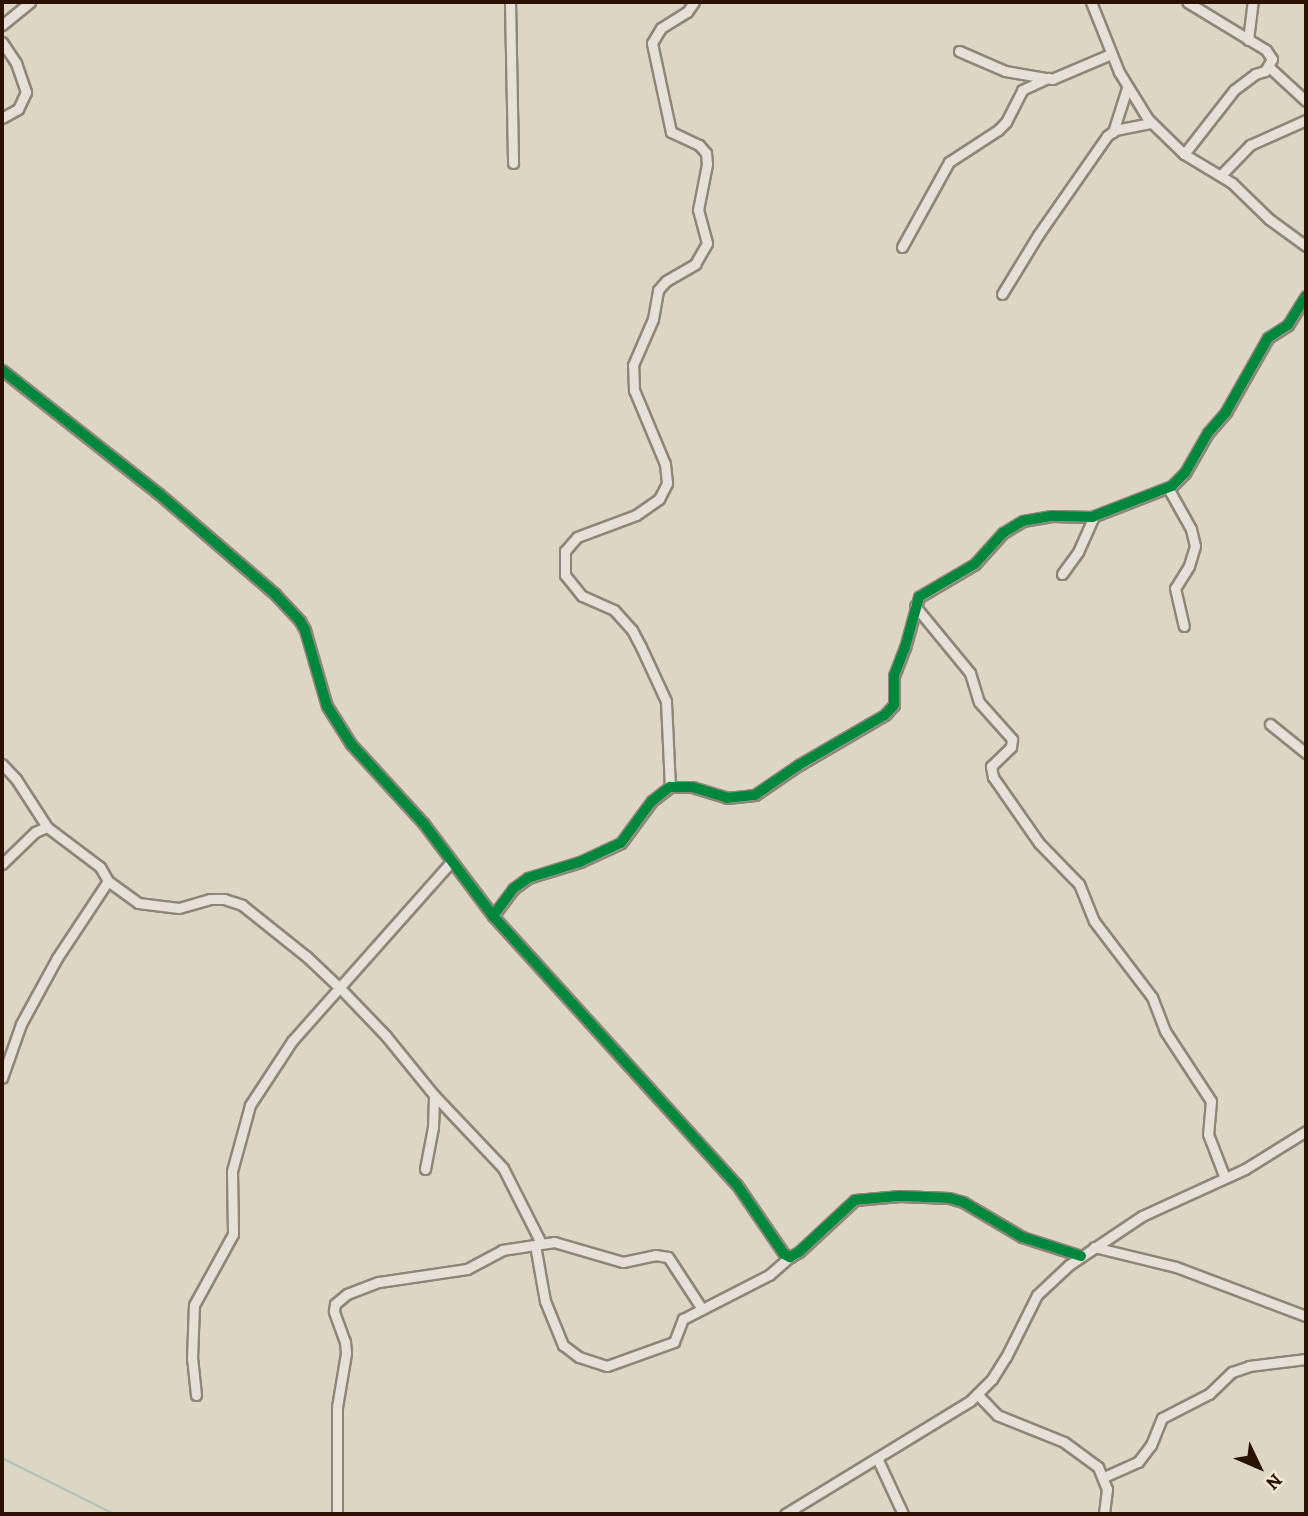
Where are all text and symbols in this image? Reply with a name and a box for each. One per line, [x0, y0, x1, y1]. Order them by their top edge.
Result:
north arrow [1224, 1432, 1294, 1502]
text: N [1260, 1468, 1288, 1496]

